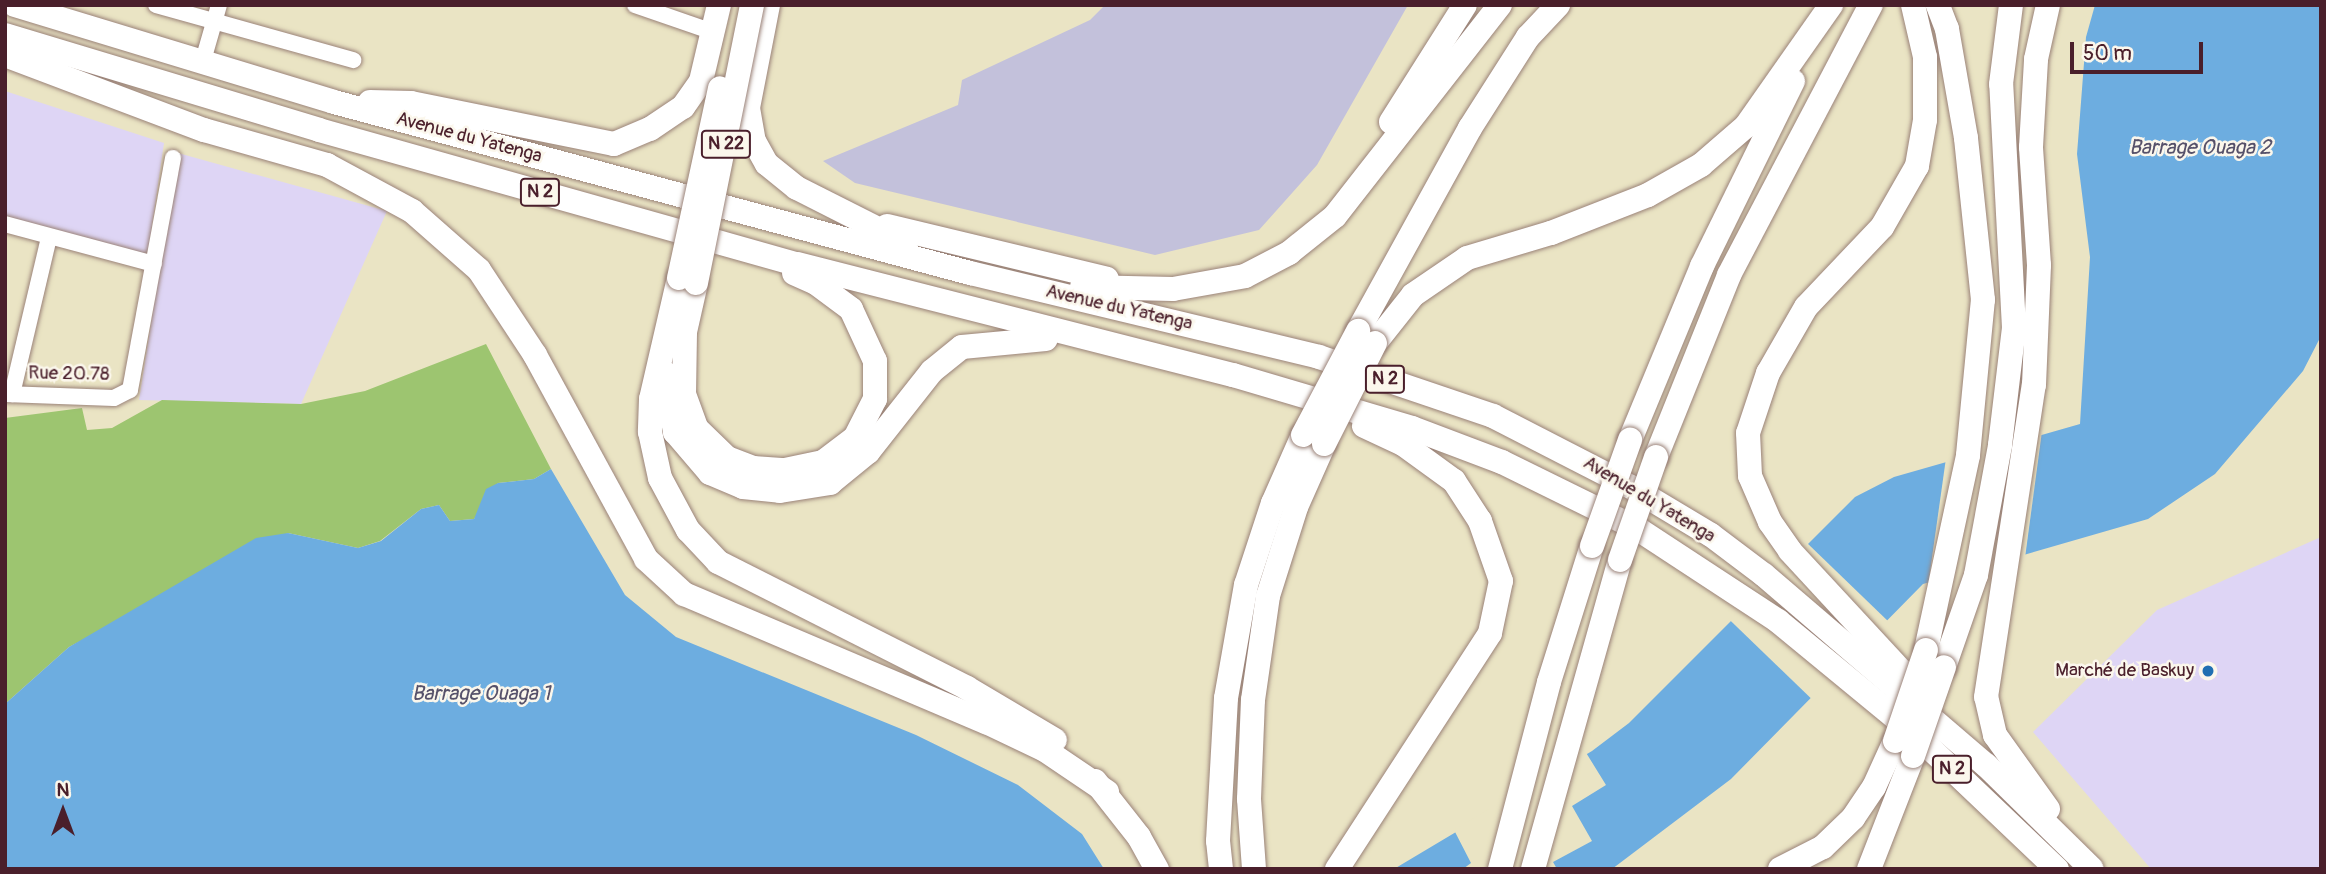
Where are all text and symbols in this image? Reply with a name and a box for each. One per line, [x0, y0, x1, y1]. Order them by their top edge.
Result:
scale bar [2074, 28, 2207, 72]
text: 50 m [2083, 40, 2132, 67]
street label: Avenue du Yatenga [394, 108, 544, 168]
road number: N 22 [700, 130, 752, 159]
water label: Barrage Ouaga 2 [2129, 135, 2271, 161]
road number: N 2 [519, 177, 561, 206]
street label: Avenue du Yatenga [1043, 280, 1195, 336]
street label: Rue 20.78 [28, 362, 110, 386]
road number: N 2 [1364, 365, 1406, 394]
street label: Avenue du Yatenga [1579, 452, 1719, 548]
place label: Marché de Baskuy [2055, 660, 2194, 682]
marker: Marché de Baskuy [2200, 663, 2216, 679]
water label: Barrage Ouaga 1 [412, 681, 550, 707]
road number: N 2 [1931, 754, 1973, 784]
north arrow [28, 776, 98, 846]
text: N [57, 778, 69, 802]

